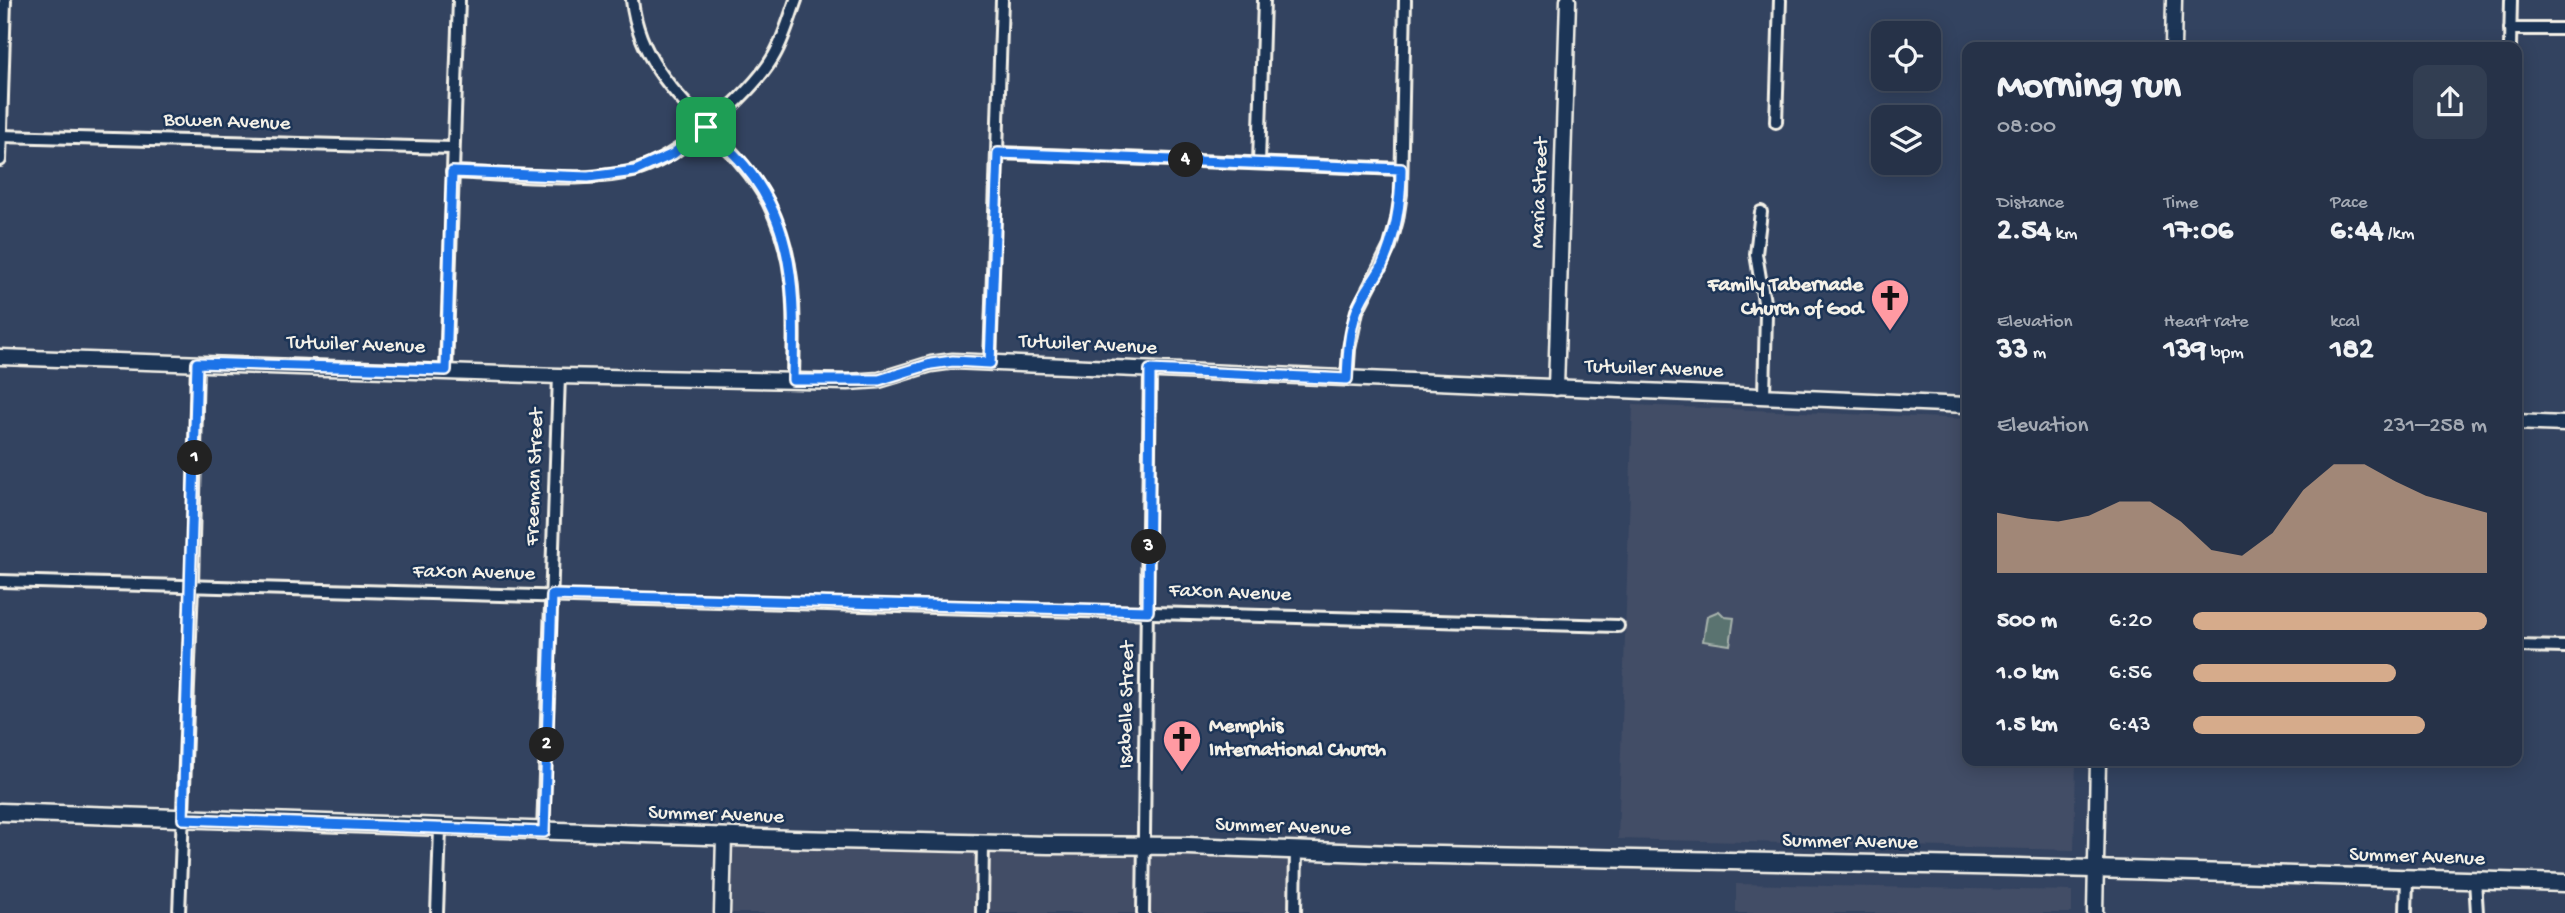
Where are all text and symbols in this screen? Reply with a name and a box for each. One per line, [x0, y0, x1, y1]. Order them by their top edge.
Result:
map controls [1871, 21, 1941, 175]
button: locate [1871, 21, 1941, 91]
button: share [2413, 65, 2487, 139]
text: Morning run [1997, 66, 2181, 110]
pin [676, 97, 736, 157]
button: layers [1871, 105, 1941, 175]
street label: Bowen Avenue [162, 108, 292, 138]
icon: arrive [687, 108, 725, 146]
text: 08:00 [1997, 114, 2056, 141]
street label: Maria Street [1527, 135, 1556, 249]
pin: 4 [1168, 142, 1204, 178]
text: 4 [1181, 148, 1190, 171]
text: Distance [1997, 192, 2064, 215]
text: Time [2164, 192, 2198, 215]
text: Pace [2330, 192, 2368, 215]
text: 2.54 [1997, 215, 2051, 250]
text: 17:06 [2164, 215, 2233, 250]
text: 6:44 [2330, 215, 2383, 250]
text: km [2051, 223, 2078, 246]
text: /km [2383, 223, 2414, 246]
place label: Family Tabernacle Church of God [1707, 274, 1866, 323]
church icon: Family Tabernacle Church of God [1869, 277, 1911, 332]
text: Elevation [1997, 311, 2073, 334]
text: Heart rate [2164, 311, 2249, 334]
text: kcal [2330, 311, 2360, 334]
street label: Tutwiler Avenue [1017, 330, 1159, 362]
street label: Tutwiler Avenue [285, 331, 427, 361]
text: 33 [1997, 334, 2028, 369]
text: 139 [2164, 334, 2206, 369]
text: 182 [2330, 334, 2374, 369]
text: m [2028, 342, 2046, 365]
text: bpm [2206, 342, 2244, 365]
street label: Tutwiler Avenue [1583, 355, 1725, 385]
street label: Freeman Street [521, 405, 551, 547]
text: Elevation [1997, 413, 2088, 440]
text: 231–258 m [2383, 413, 2487, 440]
pin: 1 [178, 440, 212, 476]
text: 1 [191, 446, 198, 469]
pin: 3 [1132, 530, 1166, 564]
text: 3 [1144, 535, 1153, 558]
street label: Faxon Avenue [412, 560, 537, 588]
street label: Faxon Avenue [1167, 579, 1293, 609]
text: 500 m [1997, 608, 2057, 635]
text: 6:20 [2109, 608, 2152, 635]
street label: Isabelle Street [1114, 639, 1142, 769]
text: 1.0 km [1997, 660, 2059, 687]
text: 6:56 [2109, 660, 2152, 687]
text: 1.5 km [1997, 712, 2058, 739]
text: 6:43 [2109, 712, 2151, 739]
place label: Memphis International Church [1209, 715, 1387, 764]
church icon: Memphis International Church [1161, 718, 1203, 773]
pin: 2 [530, 728, 564, 762]
text: 2 [542, 733, 551, 756]
street label: Summer Avenue [648, 801, 785, 831]
street label: Summer Avenue [1215, 813, 1352, 843]
street label: Summer Avenue [1782, 829, 1919, 857]
street label: Summer Avenue [2349, 843, 2486, 873]

